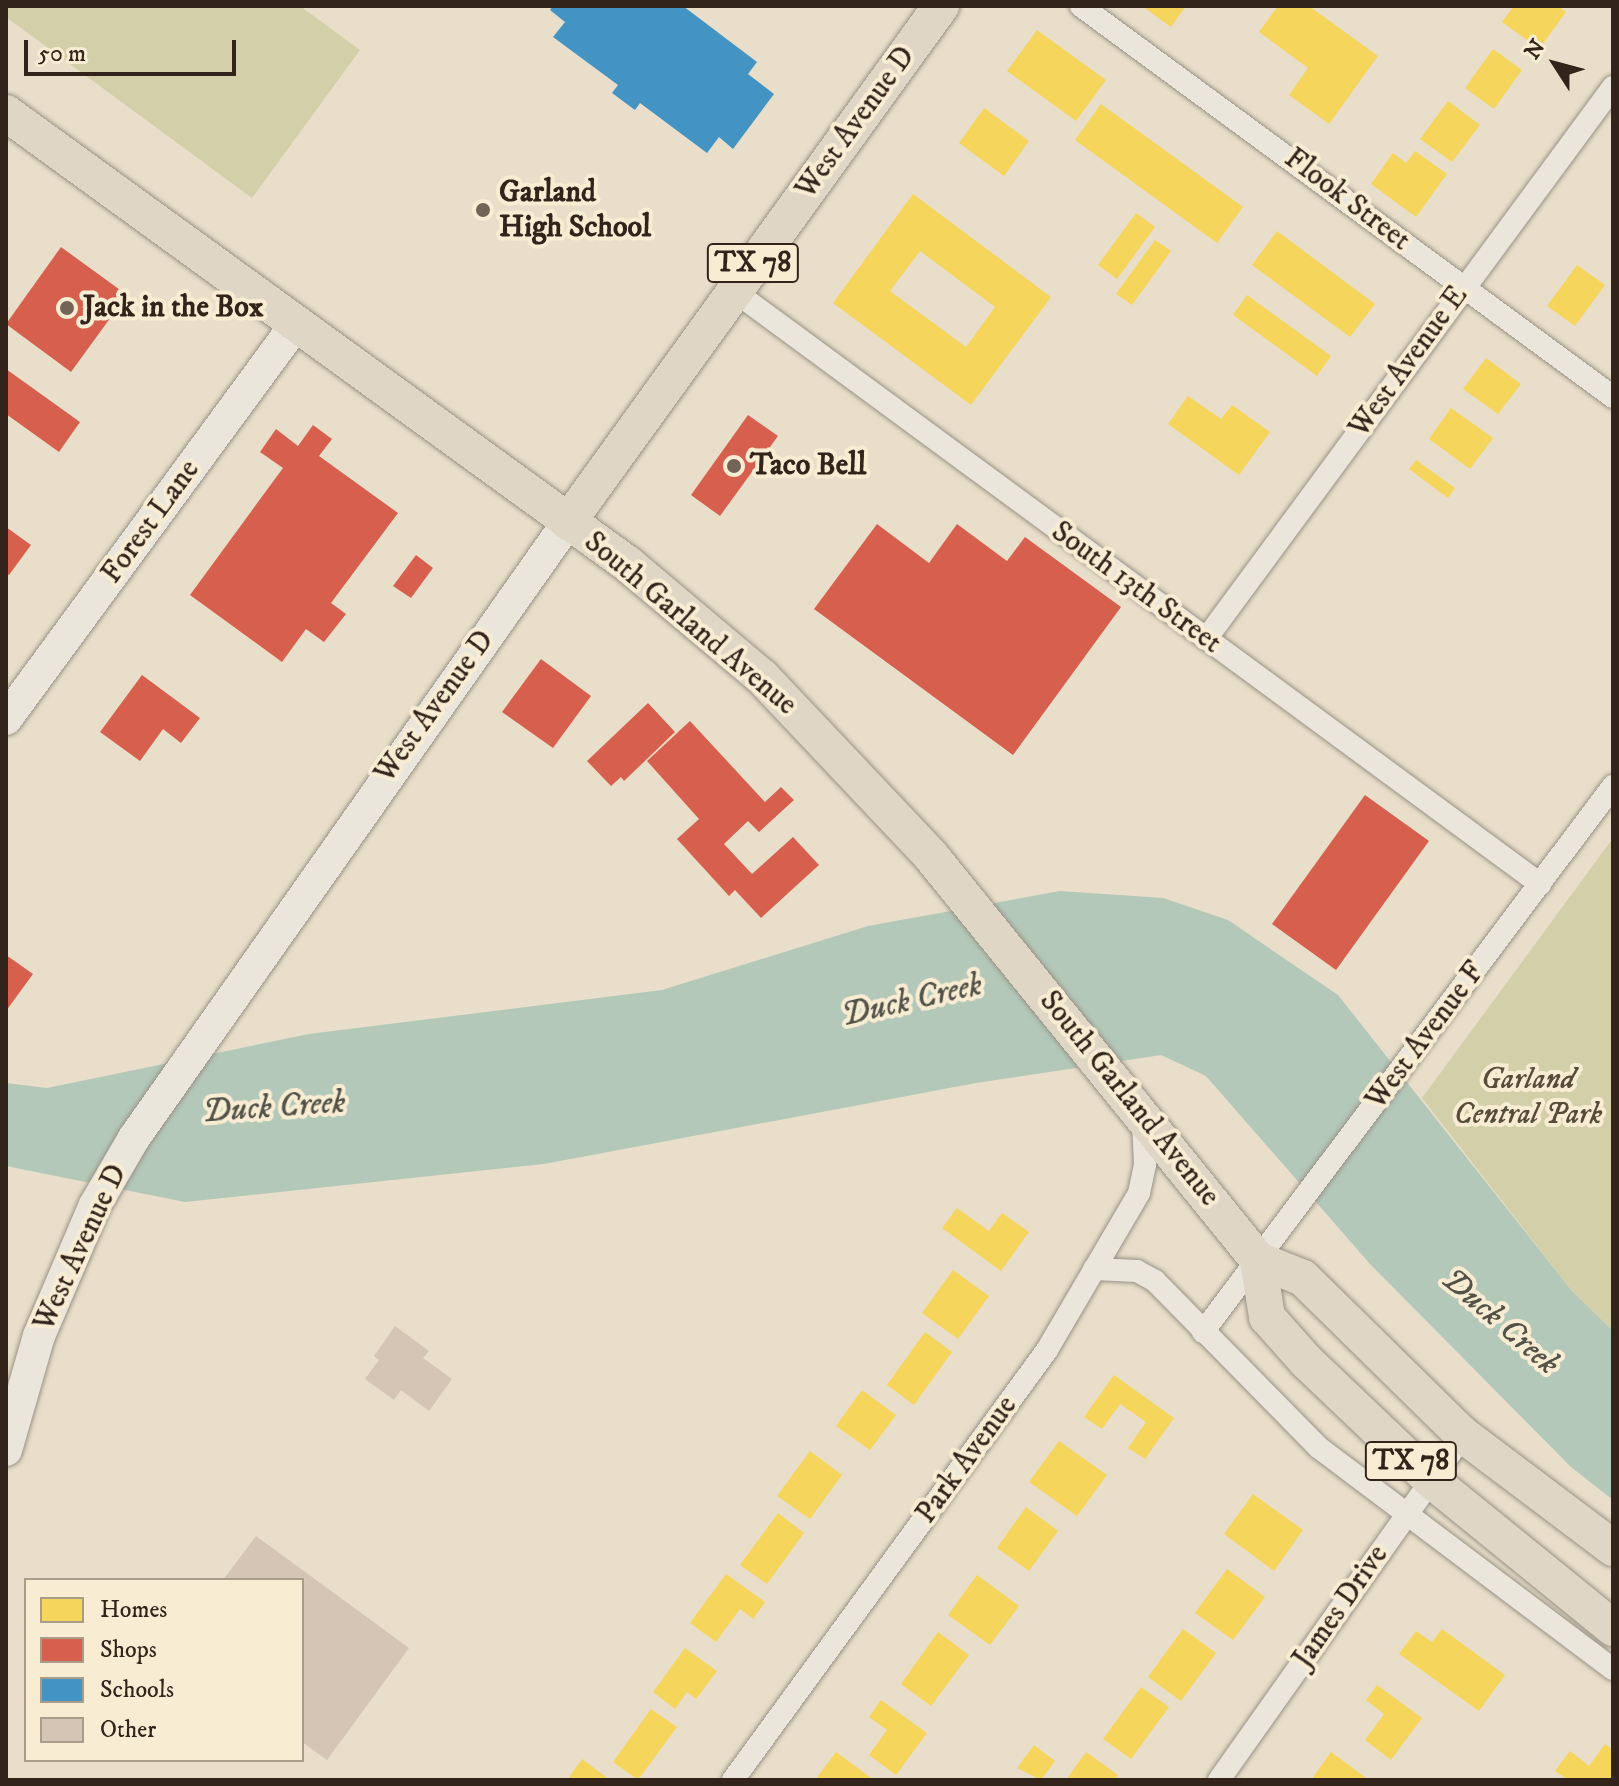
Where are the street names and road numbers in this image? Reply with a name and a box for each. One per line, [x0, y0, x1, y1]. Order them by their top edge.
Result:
street label: West Avenue D [789, 40, 923, 206]
street label: Flook Street [1277, 141, 1417, 259]
road number: TX 78 [705, 239, 801, 287]
street label: West Avenue E [1342, 279, 1476, 445]
street label: Forest Lane [94, 453, 208, 591]
street label: South 13th Street [1044, 514, 1228, 662]
street label: South Garland Avenue [576, 525, 804, 723]
street label: West Avenue D [368, 624, 502, 790]
street label: West Avenue F [1359, 955, 1493, 1117]
street label: South Garland Avenue [1031, 984, 1227, 1214]
street label: West Avenue D [27, 1159, 135, 1337]
street label: Park Avenue [909, 1389, 1025, 1531]
road number: TX 78 [1363, 1437, 1459, 1485]
street label: James Drive [1285, 1538, 1397, 1676]

